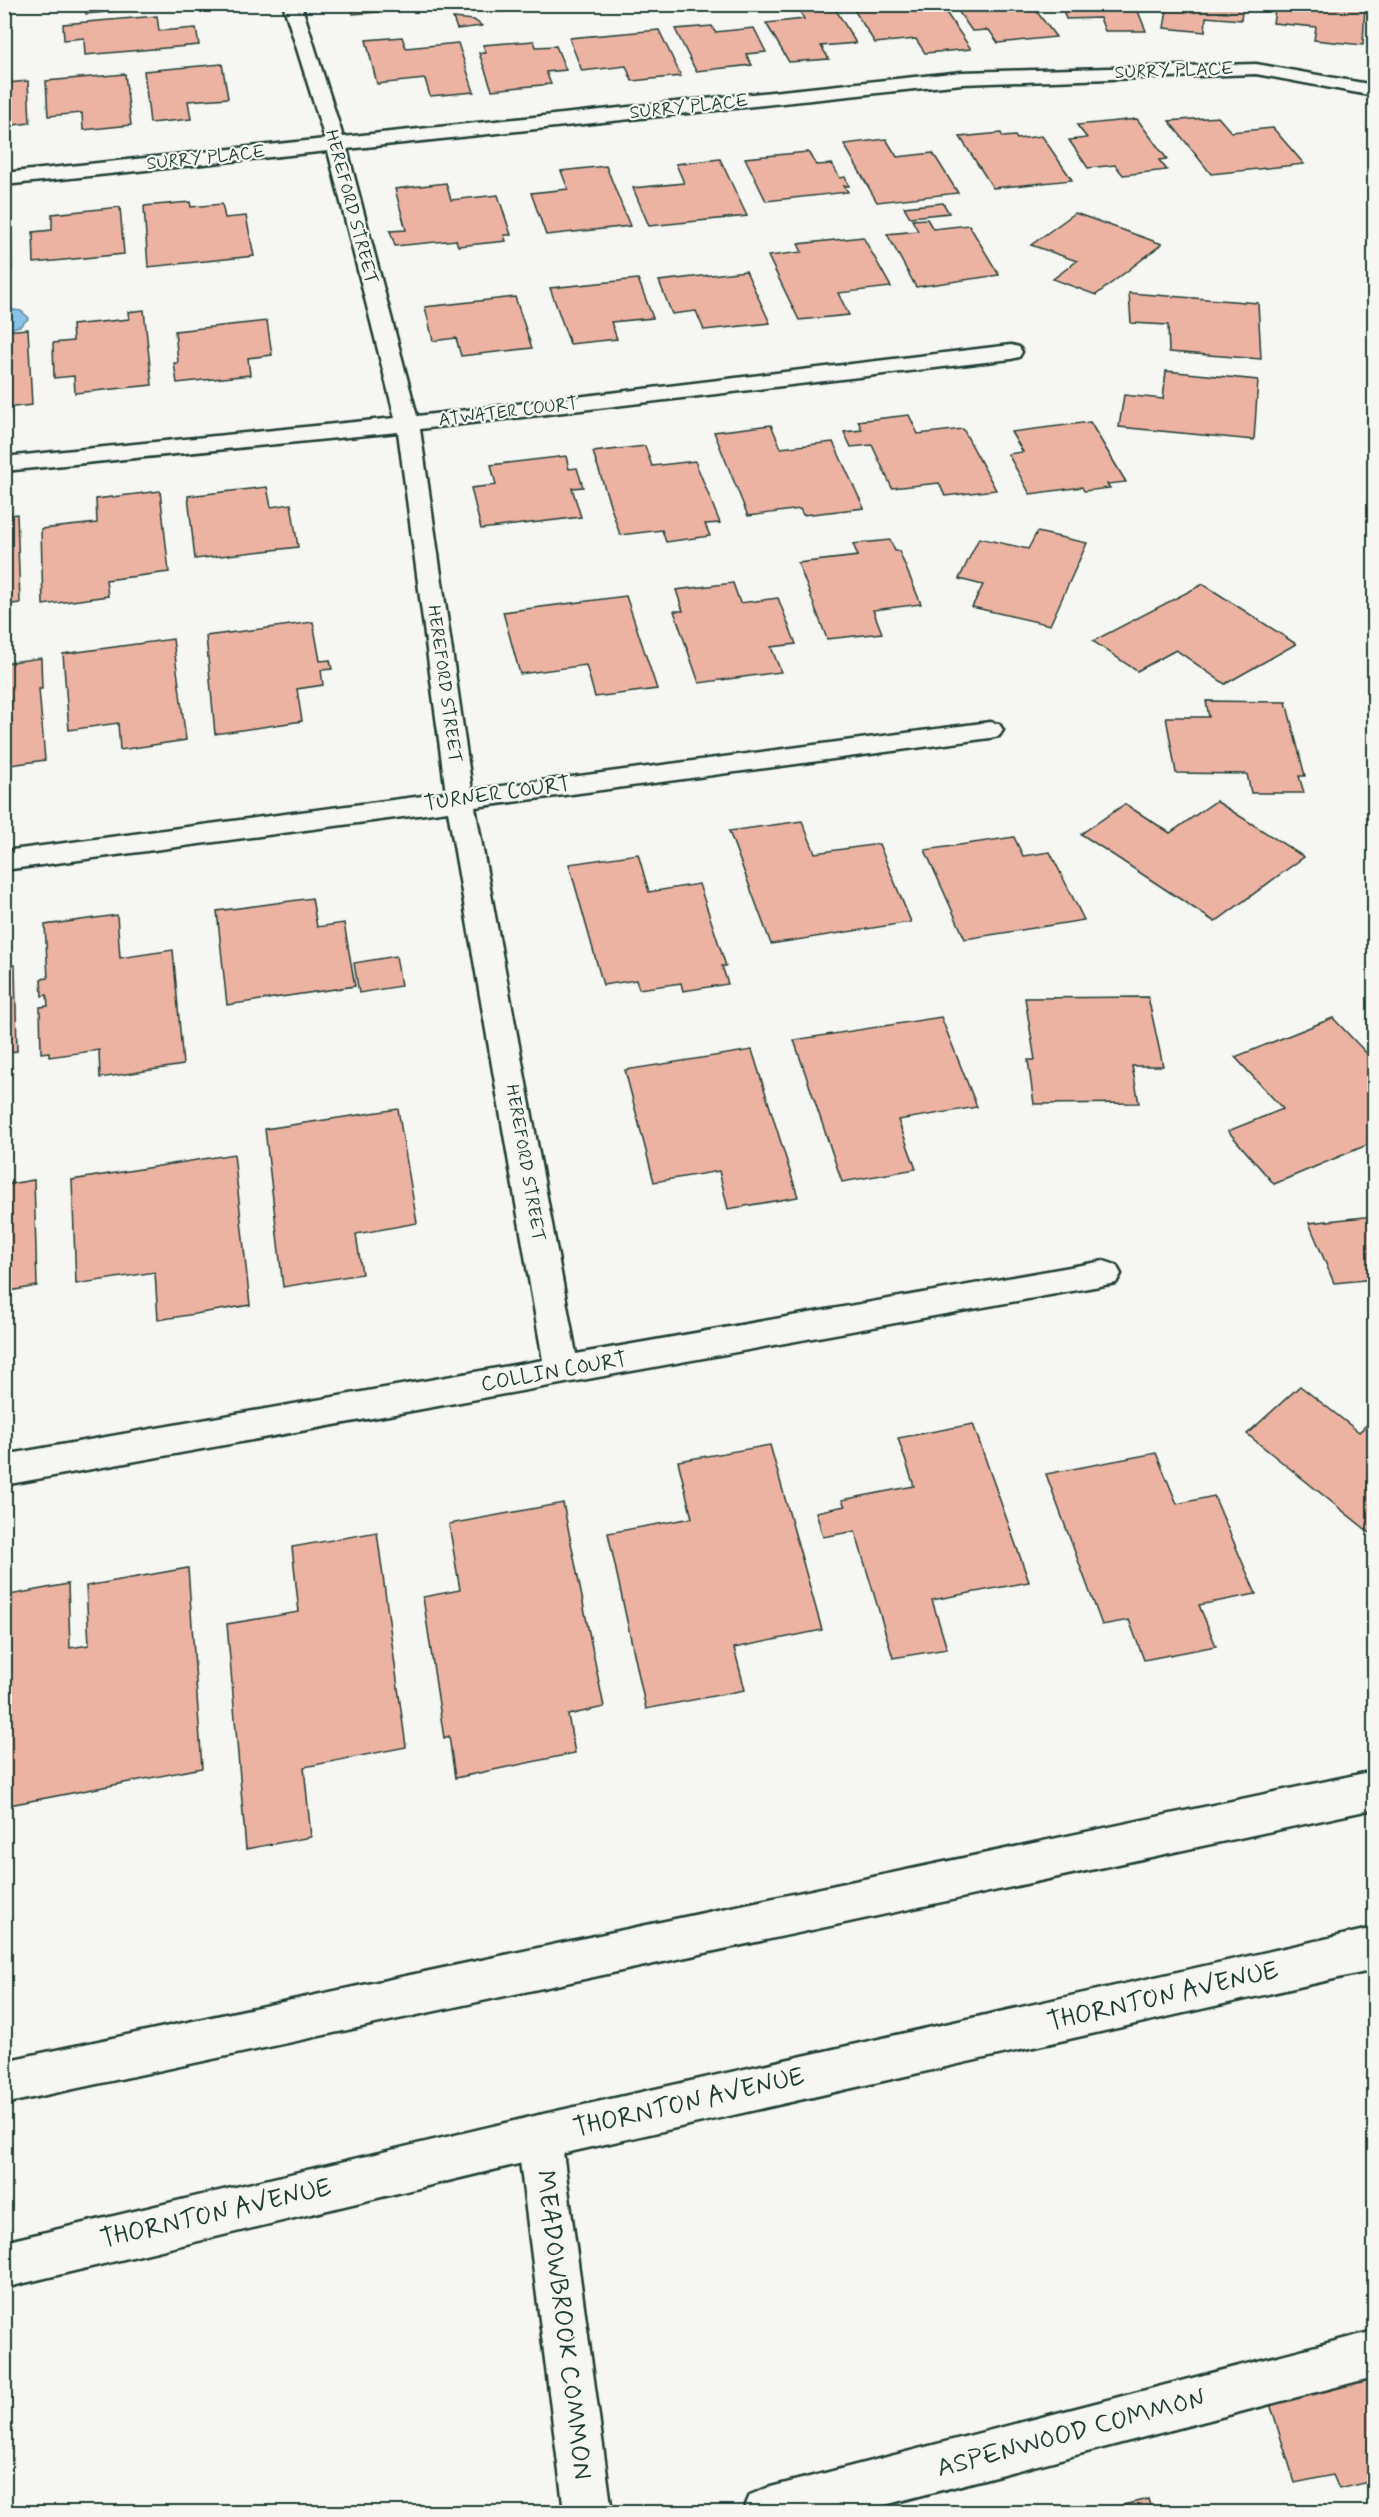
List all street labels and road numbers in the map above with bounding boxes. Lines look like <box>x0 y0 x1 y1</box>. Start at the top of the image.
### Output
street label: SURRY PLACE <box>1114 57 1234 85</box>
street label: SURRY PLACE <box>629 89 750 125</box>
street label: HEREFORD STREET <box>319 127 383 287</box>
street label: SURRY PLACE <box>146 140 267 176</box>
street label: ATWATER COURT <box>437 392 579 432</box>
street label: HEREFORD STREET <box>421 604 467 764</box>
street label: TURNER COURT <box>422 770 572 818</box>
street label: HEREFORD STREET <box>499 1083 551 1243</box>
street label: COLLIN COURT <box>479 1345 629 1399</box>
street label: THORNTON AVENUE <box>1044 1954 1282 2040</box>
street label: THORNTON AVENUE <box>570 2060 808 2146</box>
street label: MEADOWBROOK COMMON <box>527 2168 599 2482</box>
street label: THORNTON AVENUE <box>97 2171 335 2257</box>
street label: ASPENWOOD COMMON <box>933 2382 1209 2486</box>

